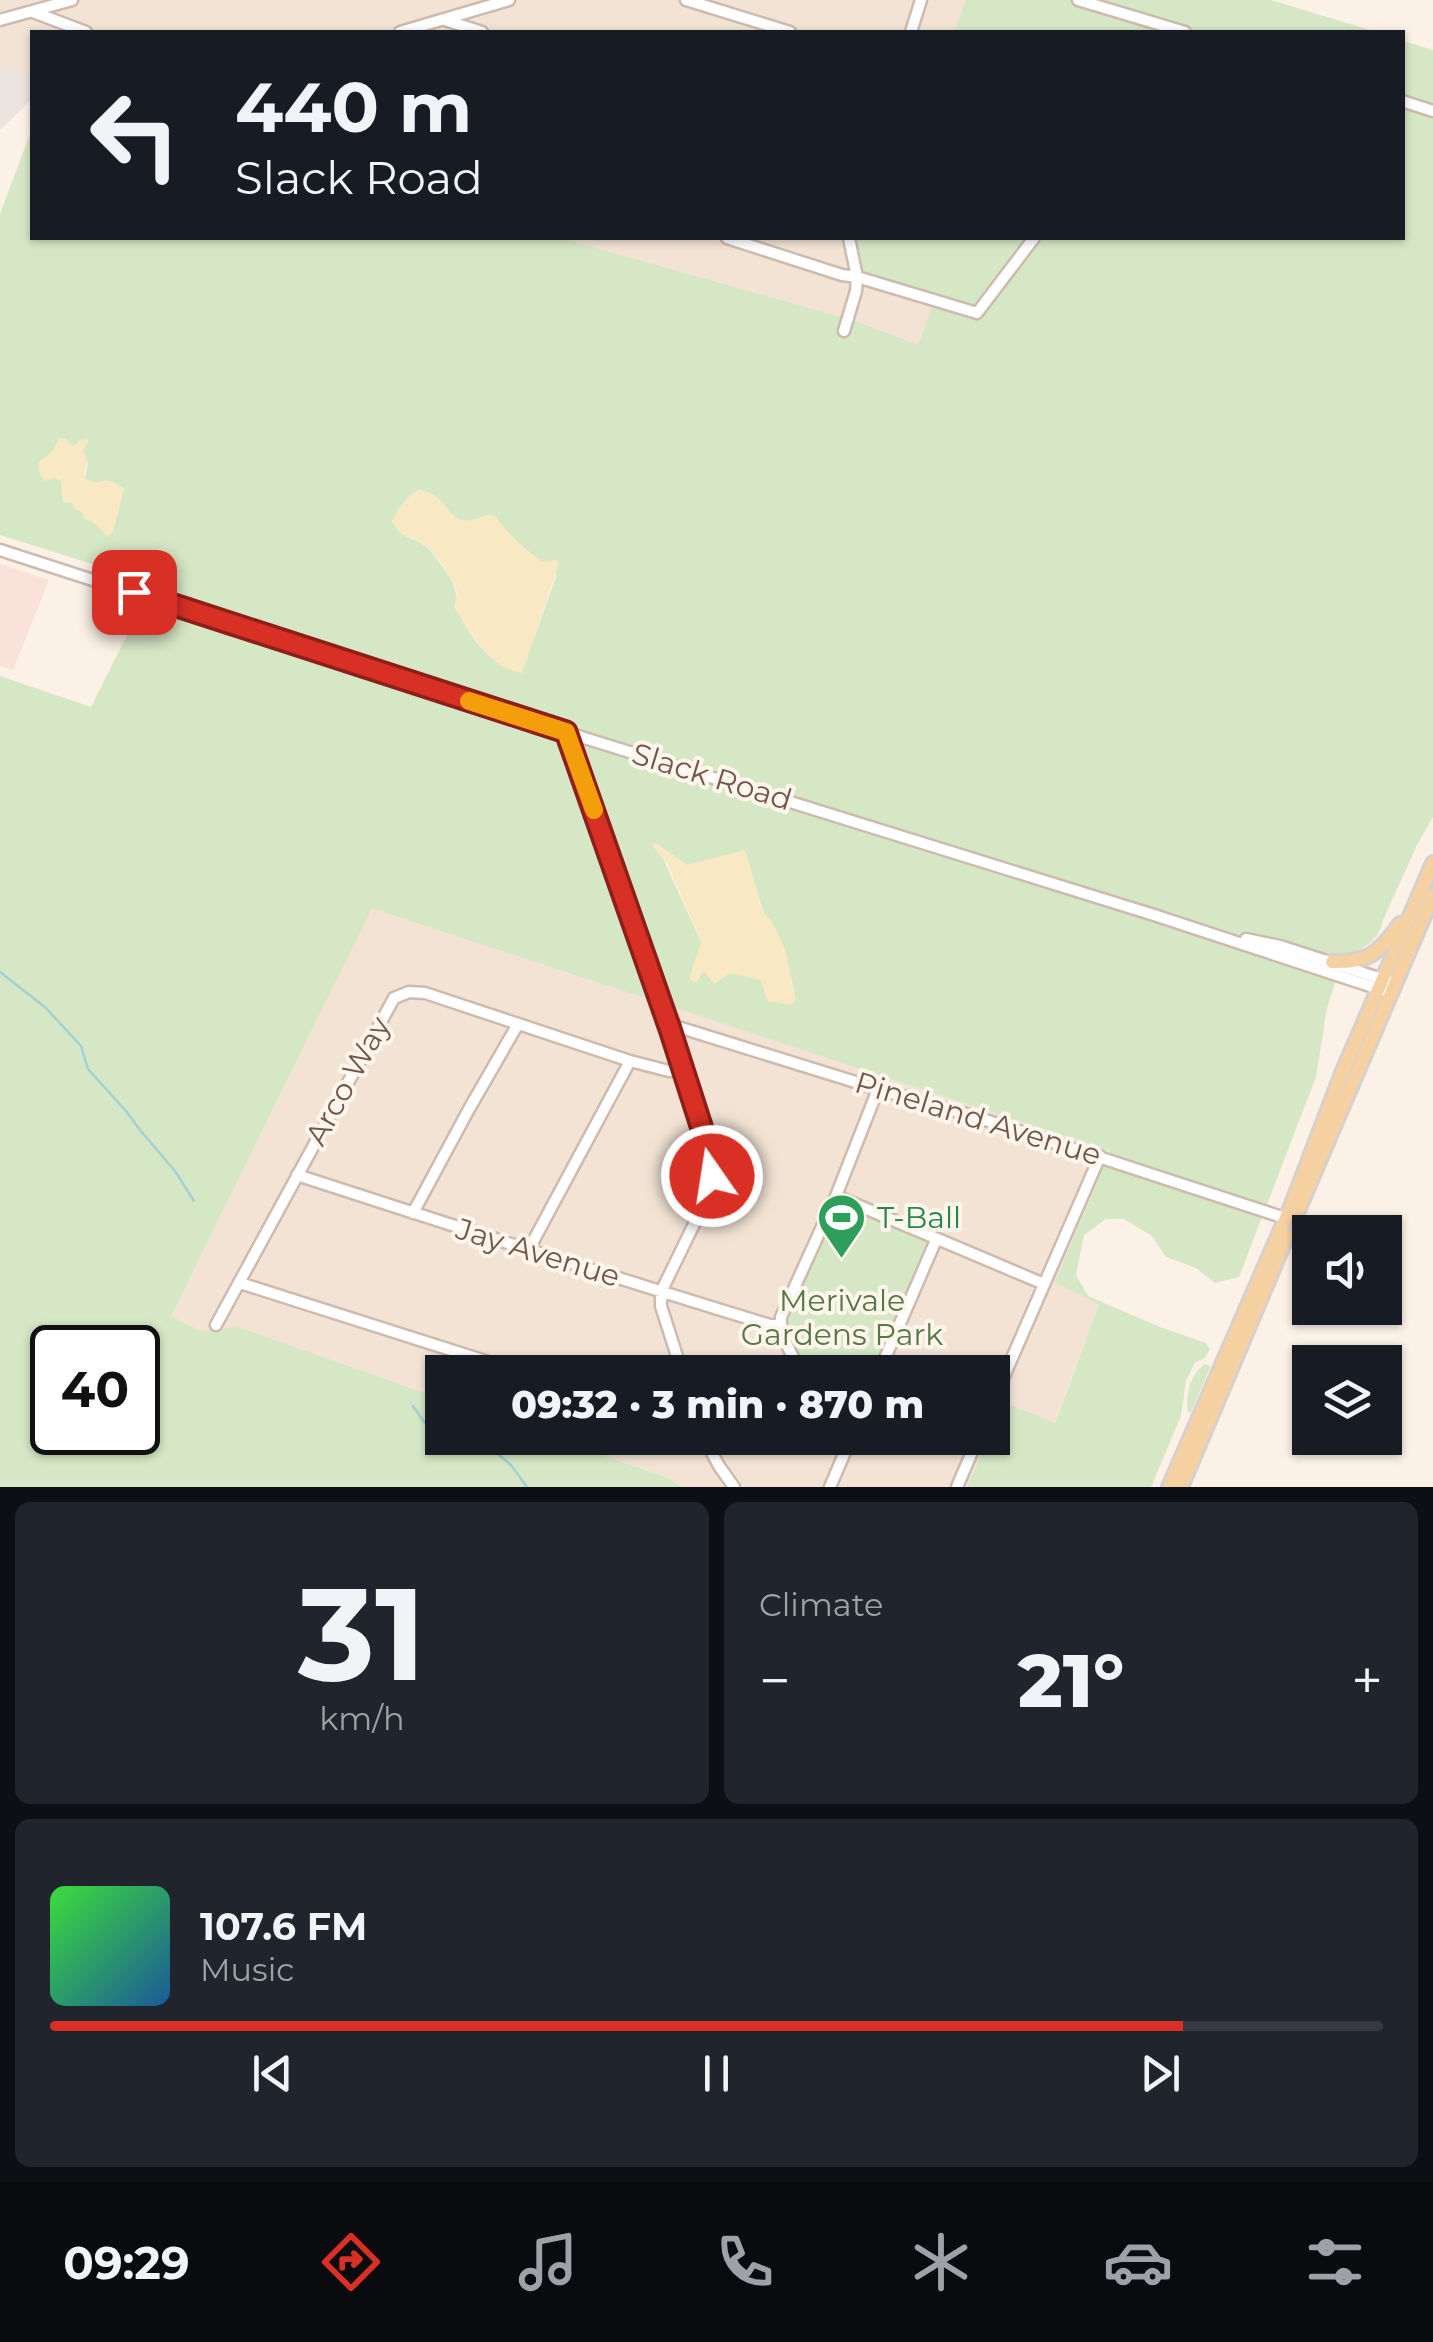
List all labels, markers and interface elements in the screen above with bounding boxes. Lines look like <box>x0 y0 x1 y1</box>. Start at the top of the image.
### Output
text: 440 m <box>235 64 472 150</box>
icon: left <box>70 70 200 200</box>
text: Slack Road <box>235 150 483 205</box>
pin <box>92 550 177 635</box>
icon: arrive <box>107 565 162 620</box>
street label: Slack Road <box>628 735 797 818</box>
street label: Arco Way <box>297 1009 398 1152</box>
street label: Pineland Avenue <box>851 1063 1106 1174</box>
position arrow <box>660 1124 764 1228</box>
sports icon: T-Ball <box>816 1192 868 1260</box>
place label: T-Ball <box>877 1199 961 1236</box>
street label: Jay Avenue <box>451 1210 625 1295</box>
map controls <box>1292 1215 1402 1455</box>
button: sound <box>1292 1215 1402 1325</box>
park label: Merivale Gardens Park <box>741 1282 943 1353</box>
speed limit sign: 40 <box>30 1325 160 1455</box>
button: layers <box>1292 1345 1402 1455</box>
text: 09:32 · 3 min · 870 m <box>511 1381 924 1428</box>
text: 31 <box>298 1554 426 1713</box>
text: Climate <box>759 1585 883 1624</box>
text: 21° <box>1018 1634 1124 1726</box>
text: − <box>759 1647 791 1714</box>
text: + <box>1351 1647 1383 1714</box>
text: km/h <box>319 1699 405 1738</box>
text: 107.6 FM <box>200 1903 367 1950</box>
text: Music <box>200 1950 294 1989</box>
icon: previous <box>245 2046 300 2101</box>
icon: pause <box>689 2046 744 2101</box>
icon: next <box>1133 2046 1188 2101</box>
icon: directions <box>316 2227 386 2297</box>
icon: music <box>513 2227 583 2297</box>
icon: phone <box>710 2227 780 2297</box>
icon: climate <box>906 2227 976 2297</box>
icon: car <box>1103 2227 1173 2297</box>
icon: filters <box>1300 2227 1370 2297</box>
text: 09:29 <box>63 2235 190 2290</box>

